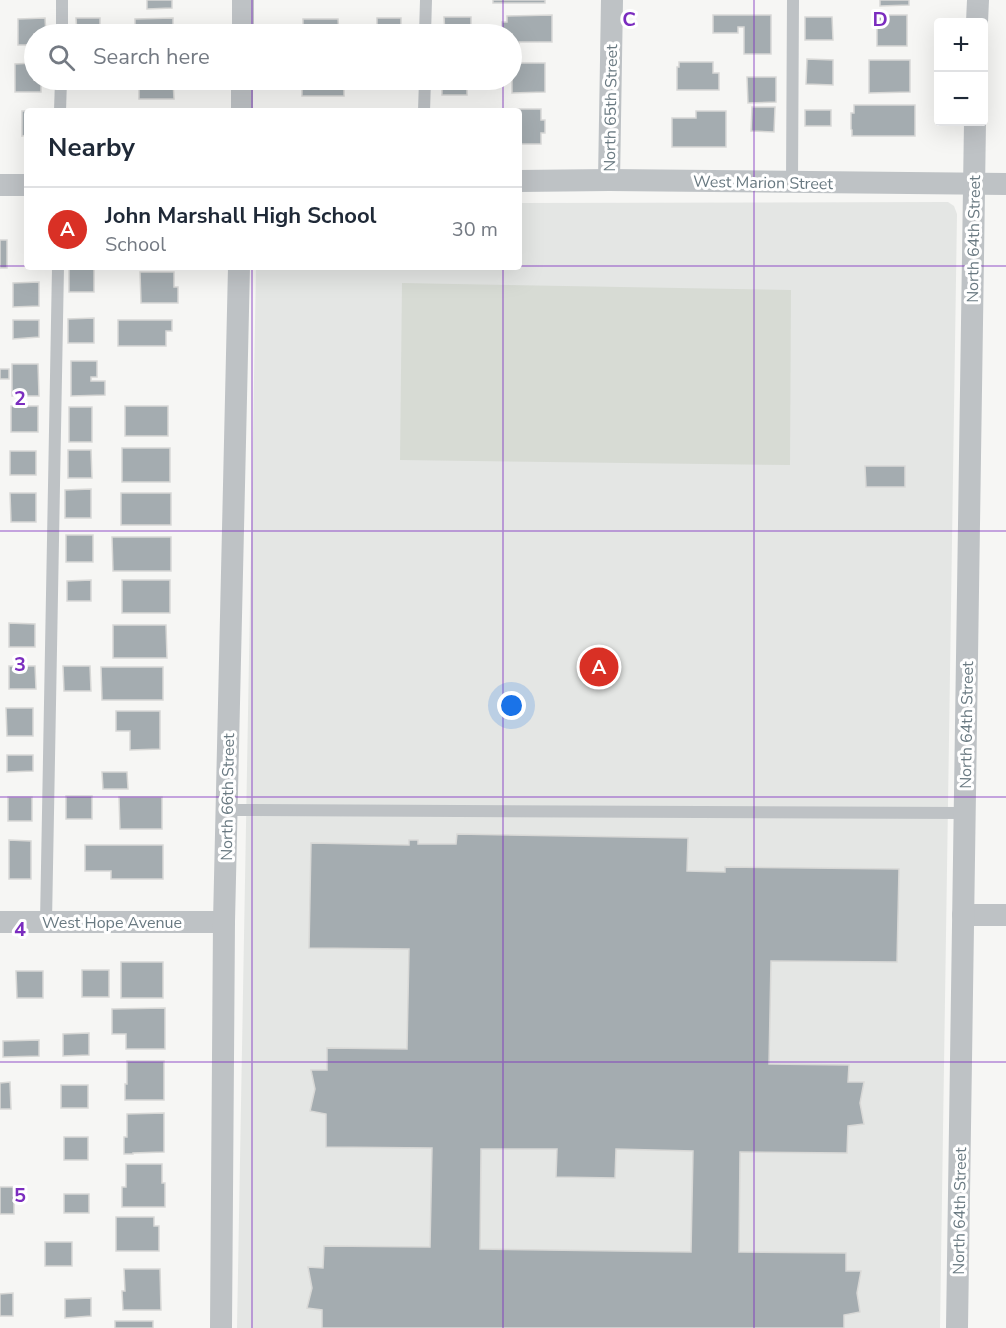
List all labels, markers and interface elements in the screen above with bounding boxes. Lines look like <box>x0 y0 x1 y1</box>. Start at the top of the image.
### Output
text: C <box>622 6 636 33</box>
text: D <box>872 6 888 33</box>
map controls <box>934 18 988 126</box>
button: + <box>934 18 988 72</box>
search box <box>24 24 522 90</box>
icon: search <box>45 41 78 74</box>
text: Search here <box>93 42 210 72</box>
street label: North 65th Street <box>599 44 623 172</box>
button: − <box>934 72 988 126</box>
text: Nearby <box>48 130 135 165</box>
street label: West Marion Street <box>693 171 833 195</box>
street label: North 64th Street <box>962 175 986 303</box>
text: John Marshall High School <box>105 201 377 231</box>
text: A <box>60 216 75 243</box>
text: 30 m <box>452 216 498 243</box>
text: School <box>105 231 166 258</box>
text: 2 <box>14 385 26 412</box>
pin: A <box>580 644 618 690</box>
text: 3 <box>14 651 26 678</box>
street label: North 64th Street <box>955 661 979 789</box>
your location <box>497 691 526 720</box>
street label: North 66th Street <box>216 733 240 861</box>
street label: West Hope Avenue <box>42 912 182 934</box>
text: 4 <box>14 916 26 943</box>
street label: North 64th Street <box>948 1147 972 1275</box>
text: 5 <box>14 1182 26 1209</box>

